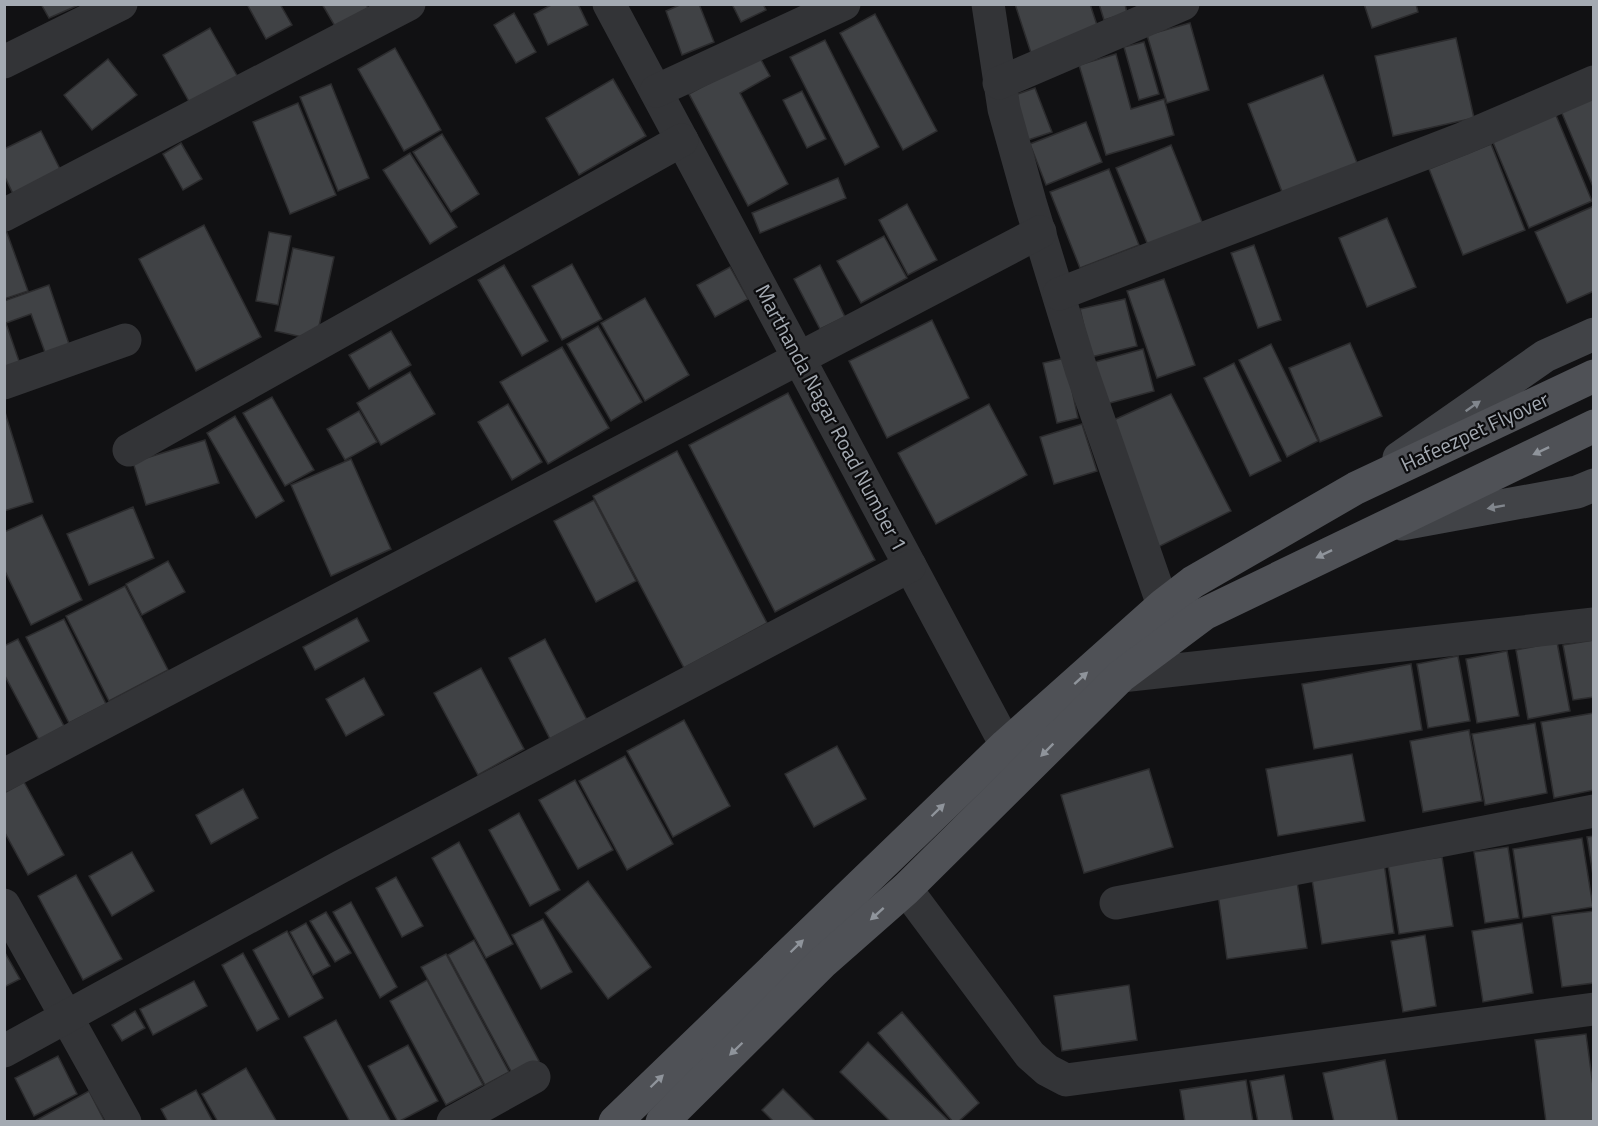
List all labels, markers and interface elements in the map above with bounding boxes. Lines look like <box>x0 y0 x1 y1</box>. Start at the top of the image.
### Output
street label: Marthanda Nagar Road Number 1 <box>748 278 916 557</box>
street label: Hafeezpet Flyover <box>1395 383 1554 479</box>
one-way arrow <box>1465 401 1481 412</box>
one-way arrow <box>1532 446 1549 455</box>
one-way arrow <box>1486 502 1505 511</box>
one-way arrow <box>1316 550 1333 559</box>
one-way arrow <box>1073 671 1088 685</box>
one-way arrow <box>1040 742 1054 756</box>
one-way arrow <box>930 804 944 818</box>
one-way arrow <box>870 907 885 920</box>
one-way arrow <box>790 939 804 953</box>
one-way arrow <box>730 1042 744 1056</box>
one-way arrow <box>649 1074 664 1088</box>

